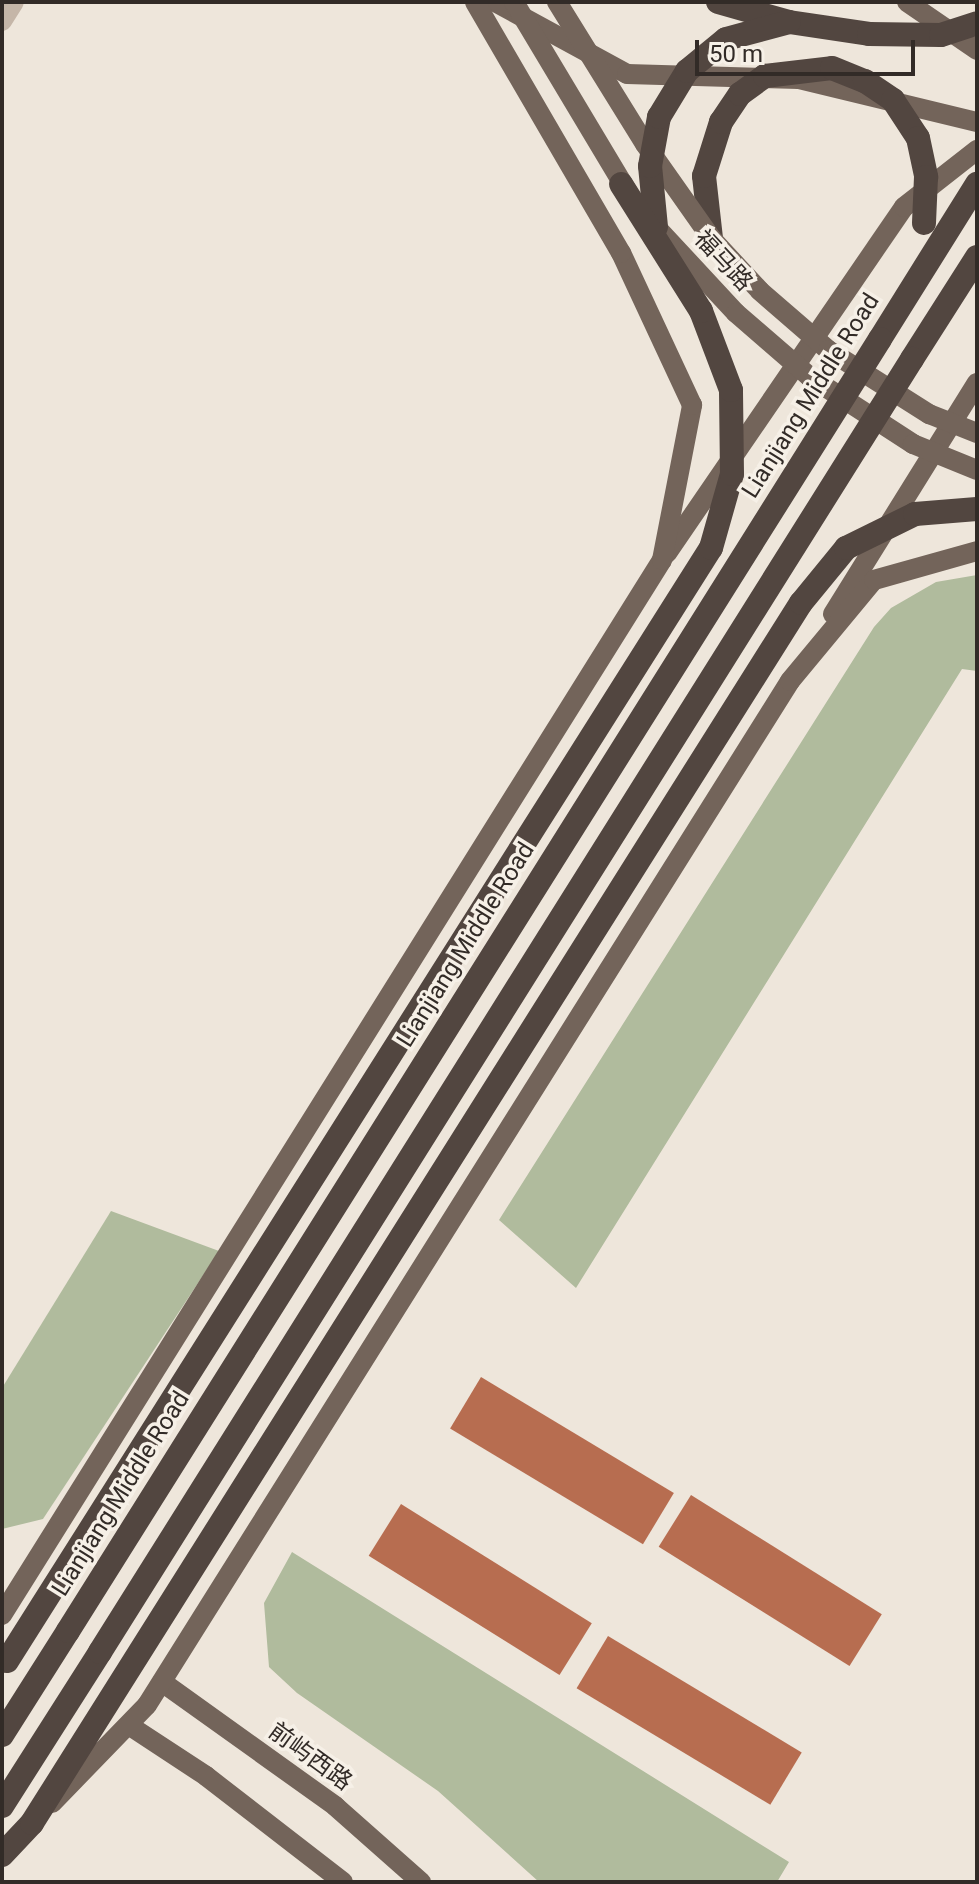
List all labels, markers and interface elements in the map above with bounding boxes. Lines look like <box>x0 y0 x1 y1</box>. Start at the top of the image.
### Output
scale bar <box>699 24 919 74</box>
text: 50 m <box>709 40 763 68</box>
street label: 福马路 <box>688 225 758 297</box>
street label: Lianjiang Middle Road <box>736 288 886 504</box>
street label: Lianjiang Middle Road <box>391 837 541 1053</box>
street label: Lianjiang Middle Road <box>46 1386 196 1602</box>
street label: 前屿西路 <box>263 1717 357 1797</box>

